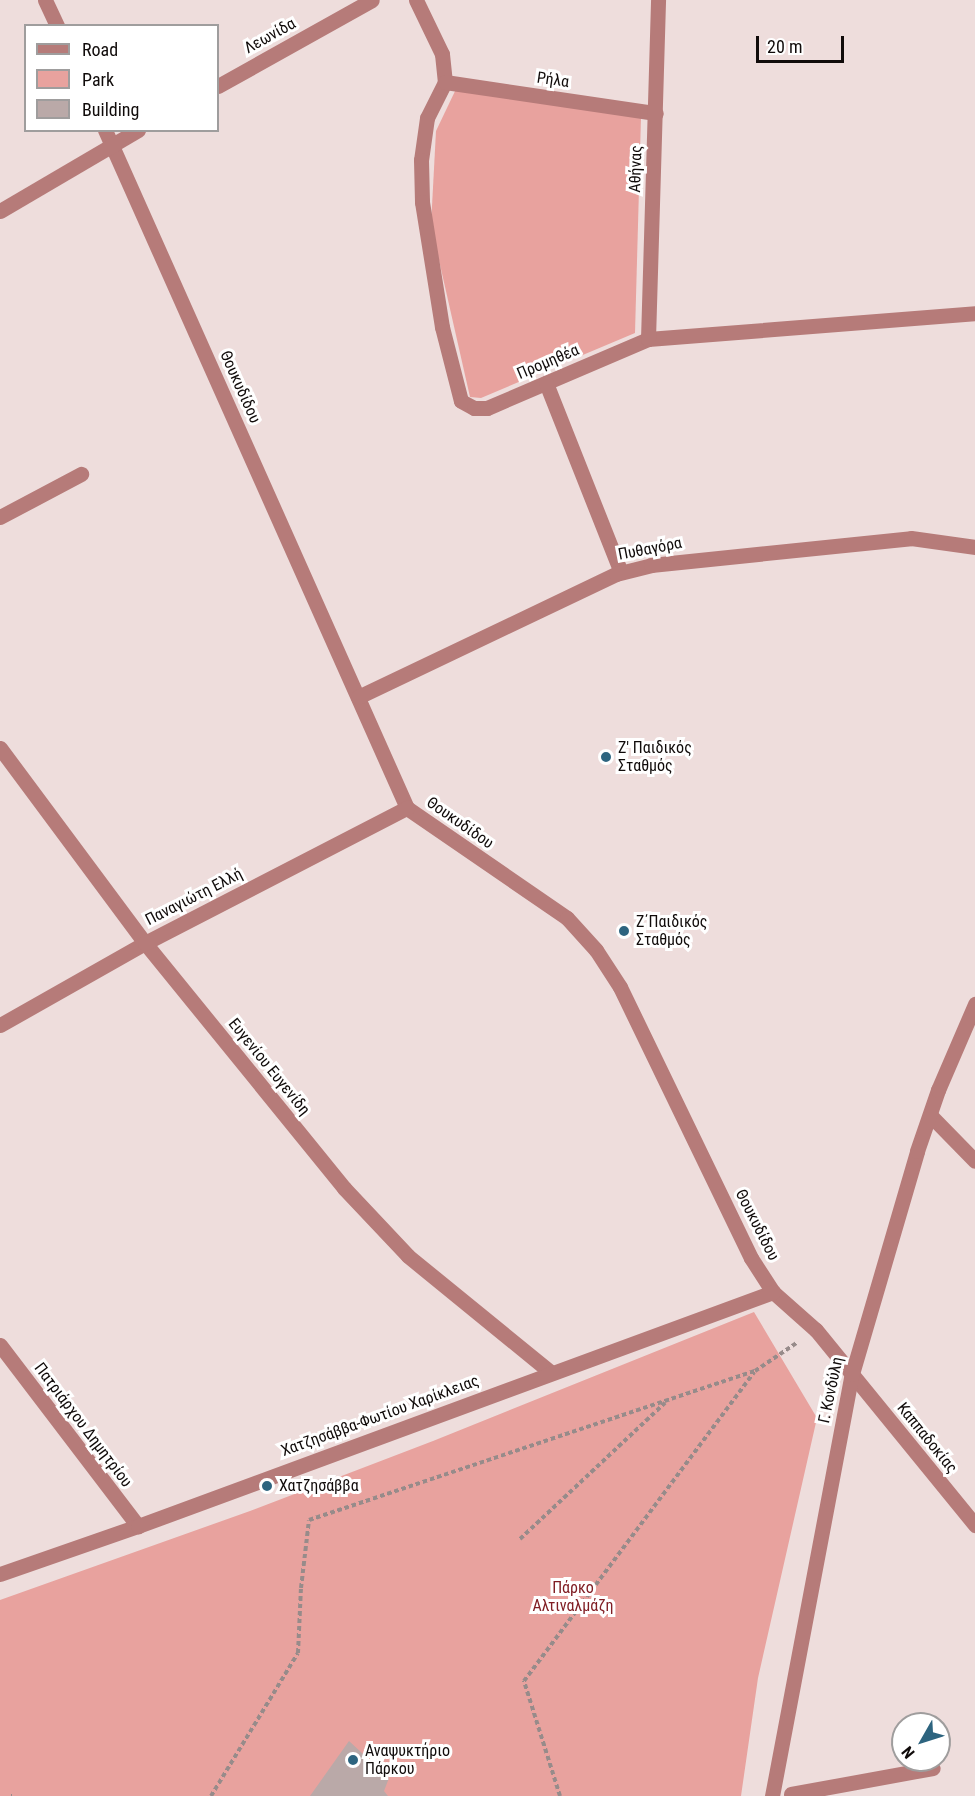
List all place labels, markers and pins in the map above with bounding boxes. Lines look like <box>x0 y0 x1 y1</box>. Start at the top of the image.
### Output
place label: Ζ' Παιδικός Σταθμός <box>618 738 692 776</box>
marker: Ζ' Παιδικός Σταθμός <box>599 750 613 764</box>
place label: Ζ΄Παιδικός Σταθμός <box>636 912 707 950</box>
marker: Ζ΄Παιδικός Σταθμός <box>617 924 631 938</box>
place label: Χατζησάββα <box>279 1476 359 1496</box>
marker: Χατζησάββα <box>260 1479 274 1493</box>
place label: Αναψυκτήριο Πάρκου <box>365 1741 450 1779</box>
marker: Αναψυκτήριο Πάρκου <box>346 1753 360 1767</box>

